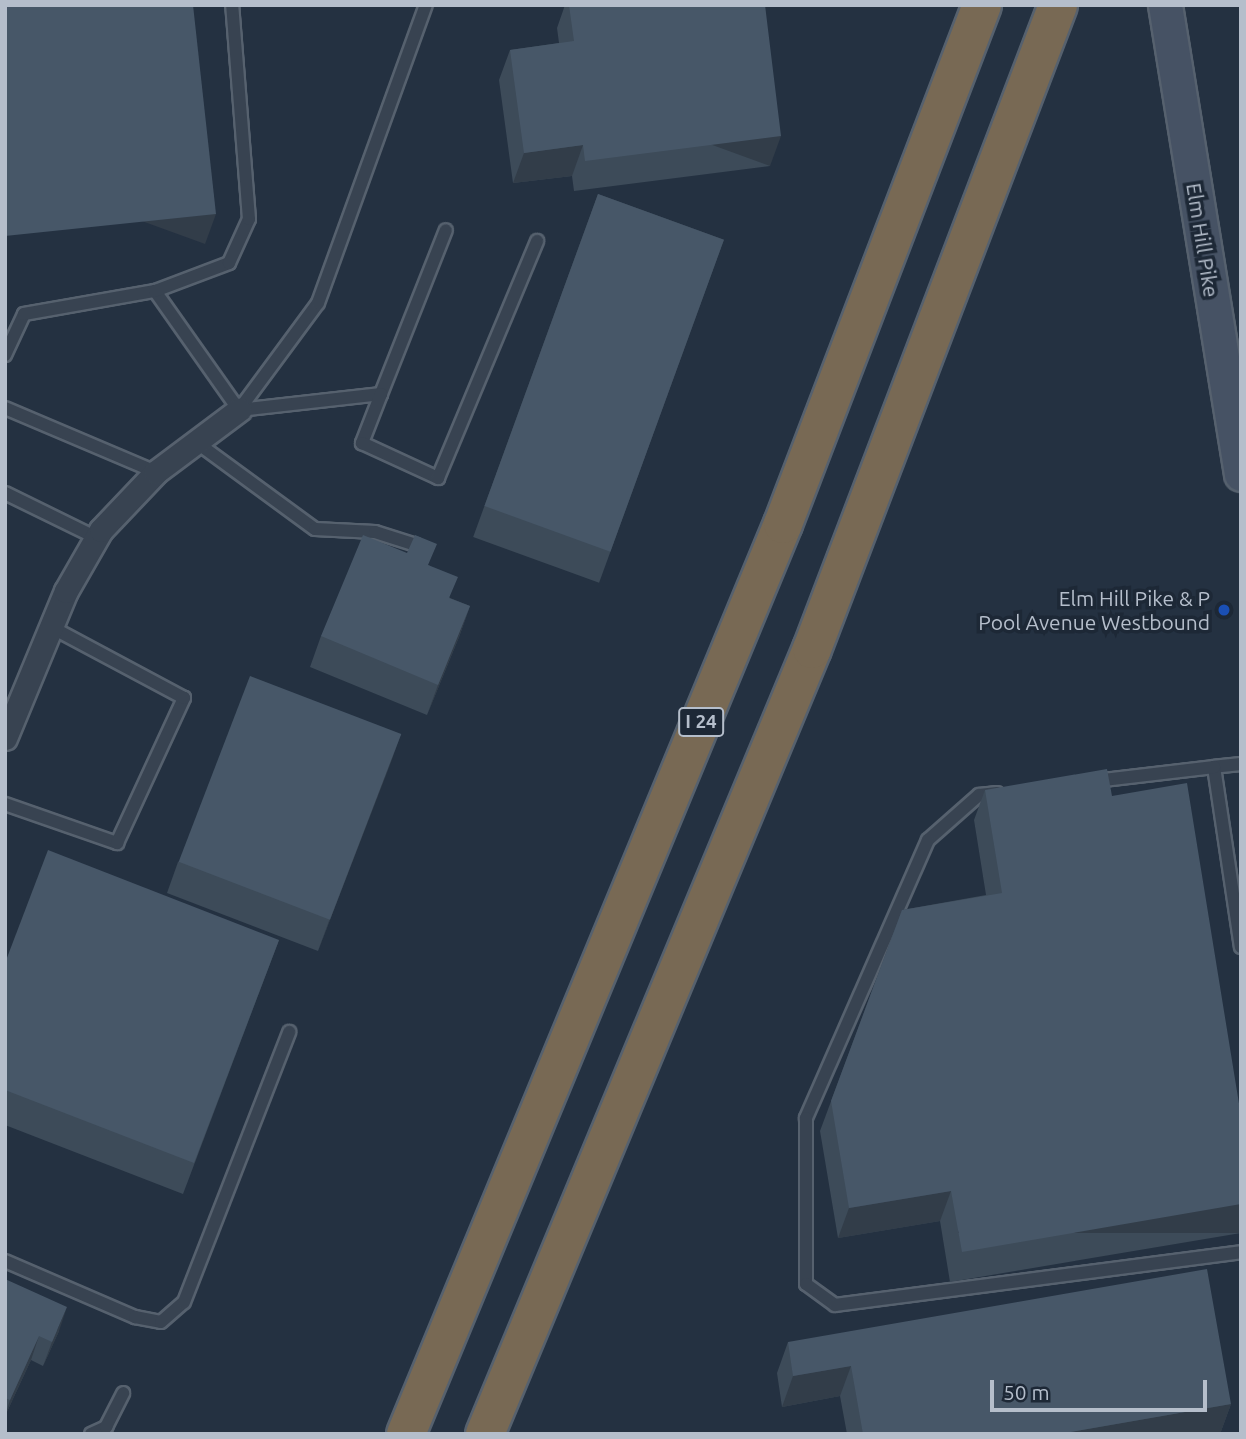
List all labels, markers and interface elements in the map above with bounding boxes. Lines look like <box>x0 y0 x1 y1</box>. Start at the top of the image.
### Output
street label: Elm Hill Pike <box>1182 181 1224 299</box>
place label: Elm Hill Pike & P Pool Avenue Westbound <box>978 585 1210 635</box>
marker: Elm Hill Pike & P Pool Avenue Westbound <box>1216 602 1232 618</box>
road number: I 24 <box>676 706 726 737</box>
scale bar <box>994 1366 1211 1410</box>
text: 50 m <box>1003 1380 1050 1404</box>

